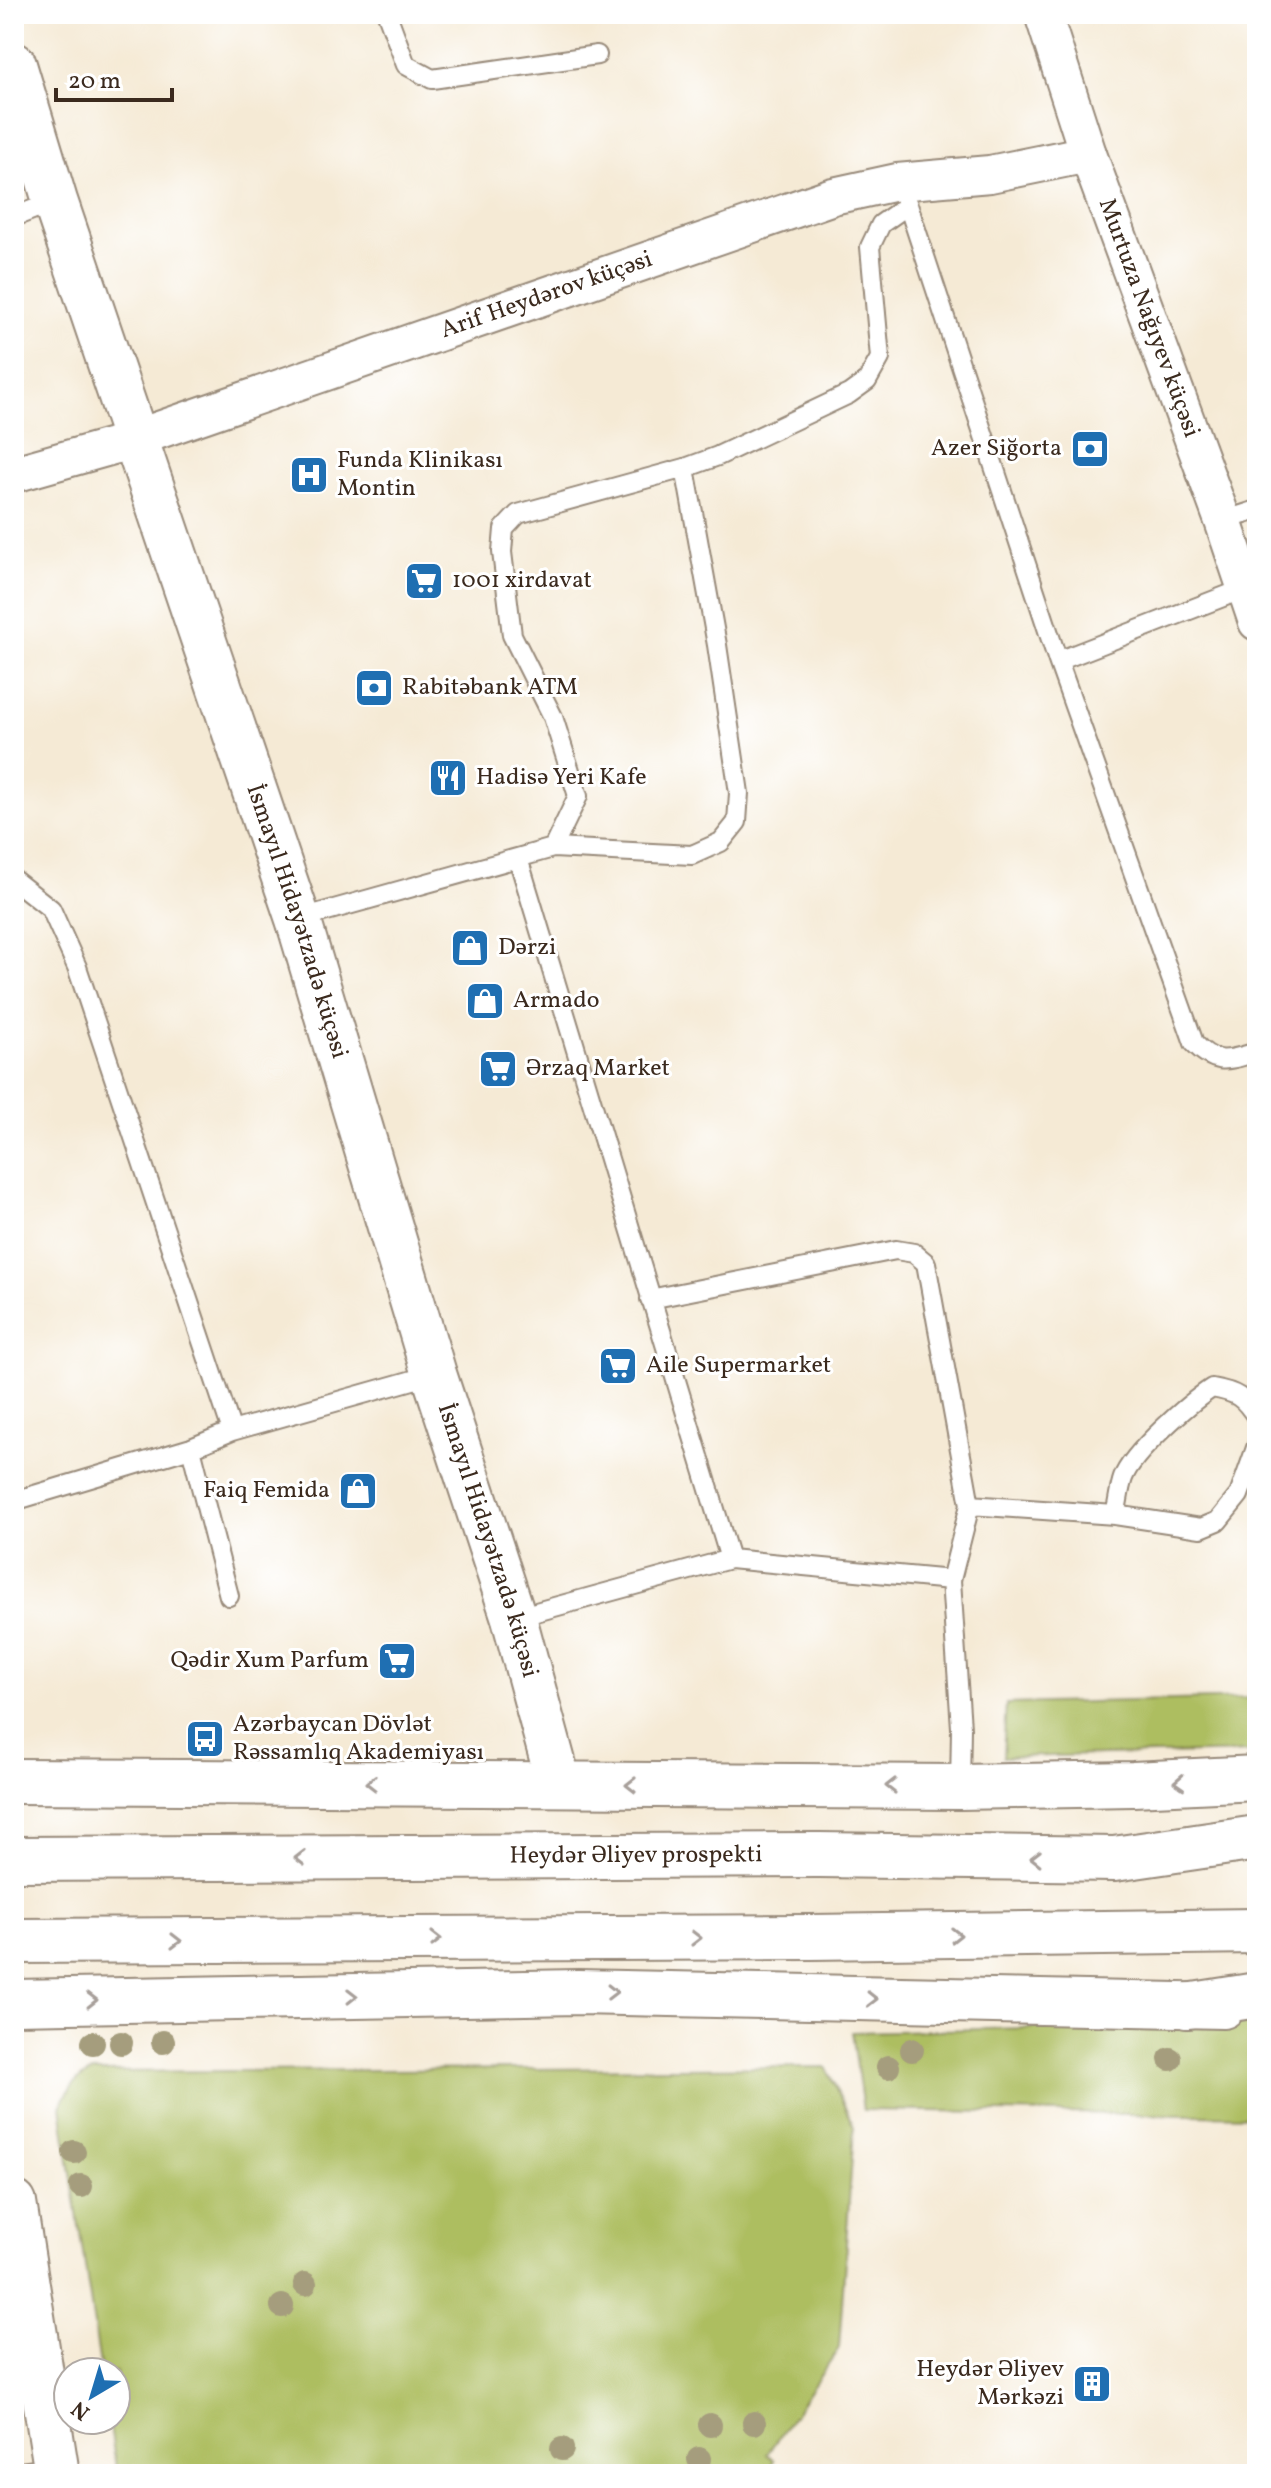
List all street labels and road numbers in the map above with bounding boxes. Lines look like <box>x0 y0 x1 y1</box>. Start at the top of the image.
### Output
street label: Murtuza Nağıyev küçəsi <box>1089 194 1208 443</box>
street label: Arif Heydərov küçəsi <box>436 243 657 348</box>
street label: İsmayıl Hidayətzadə küçəsi <box>237 780 356 1063</box>
street label: İsmayıl Hidayətzadə küçəsi <box>428 1399 546 1682</box>
street label: Heydər Əliyev prospekti <box>509 1838 762 1874</box>

